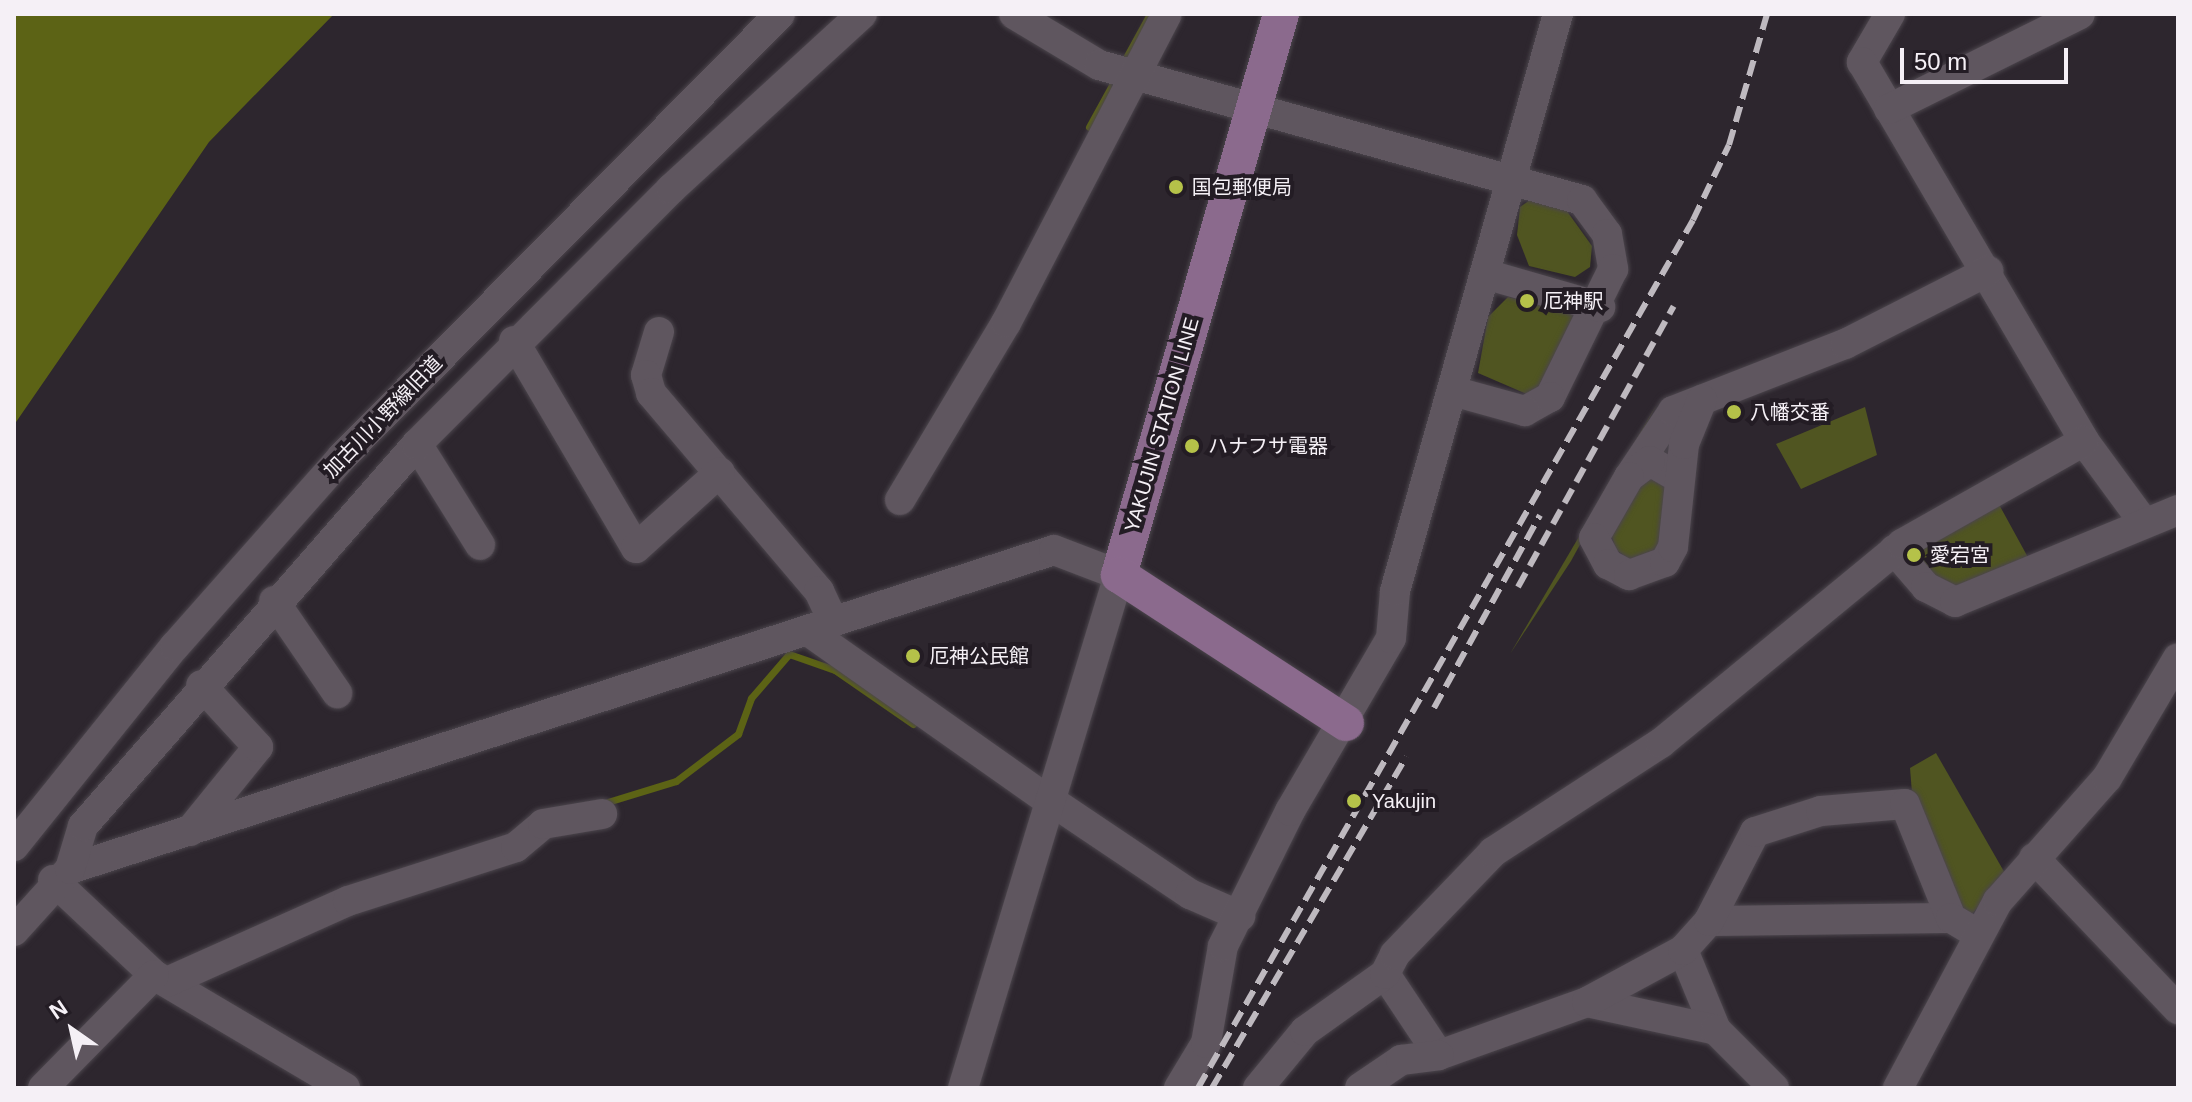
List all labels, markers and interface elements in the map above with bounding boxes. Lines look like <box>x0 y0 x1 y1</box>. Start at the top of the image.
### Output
scale bar <box>1904 32 2072 82</box>
text: 50 m <box>1914 48 1967 75</box>
place label: 国包郵便局 <box>1192 175 1292 199</box>
marker: 国包郵便局 <box>1167 178 1185 196</box>
place label: 厄神駅 <box>1543 289 1603 313</box>
marker: 厄神駅 <box>1518 292 1536 310</box>
street label: YAKUJIN STATION LINE <box>1120 315 1204 535</box>
street label: 加古川小野線旧道 <box>319 351 447 483</box>
place label: 八幡交番 <box>1750 400 1830 424</box>
marker: 八幡交番 <box>1725 403 1743 421</box>
place label: ハナフサ電器 <box>1208 434 1328 458</box>
marker: ハナフサ電器 <box>1183 437 1201 455</box>
place label: 愛宕宮 <box>1930 543 1990 567</box>
marker: 愛宕宮 <box>1905 546 1923 564</box>
place label: 厄神公民館 <box>929 644 1029 668</box>
marker: 厄神公民館 <box>904 647 922 665</box>
place label: Yakujin <box>1372 789 1436 813</box>
marker: Yakujin <box>1343 790 1365 812</box>
north arrow <box>32 990 112 1070</box>
text: N <box>45 995 72 1024</box>

